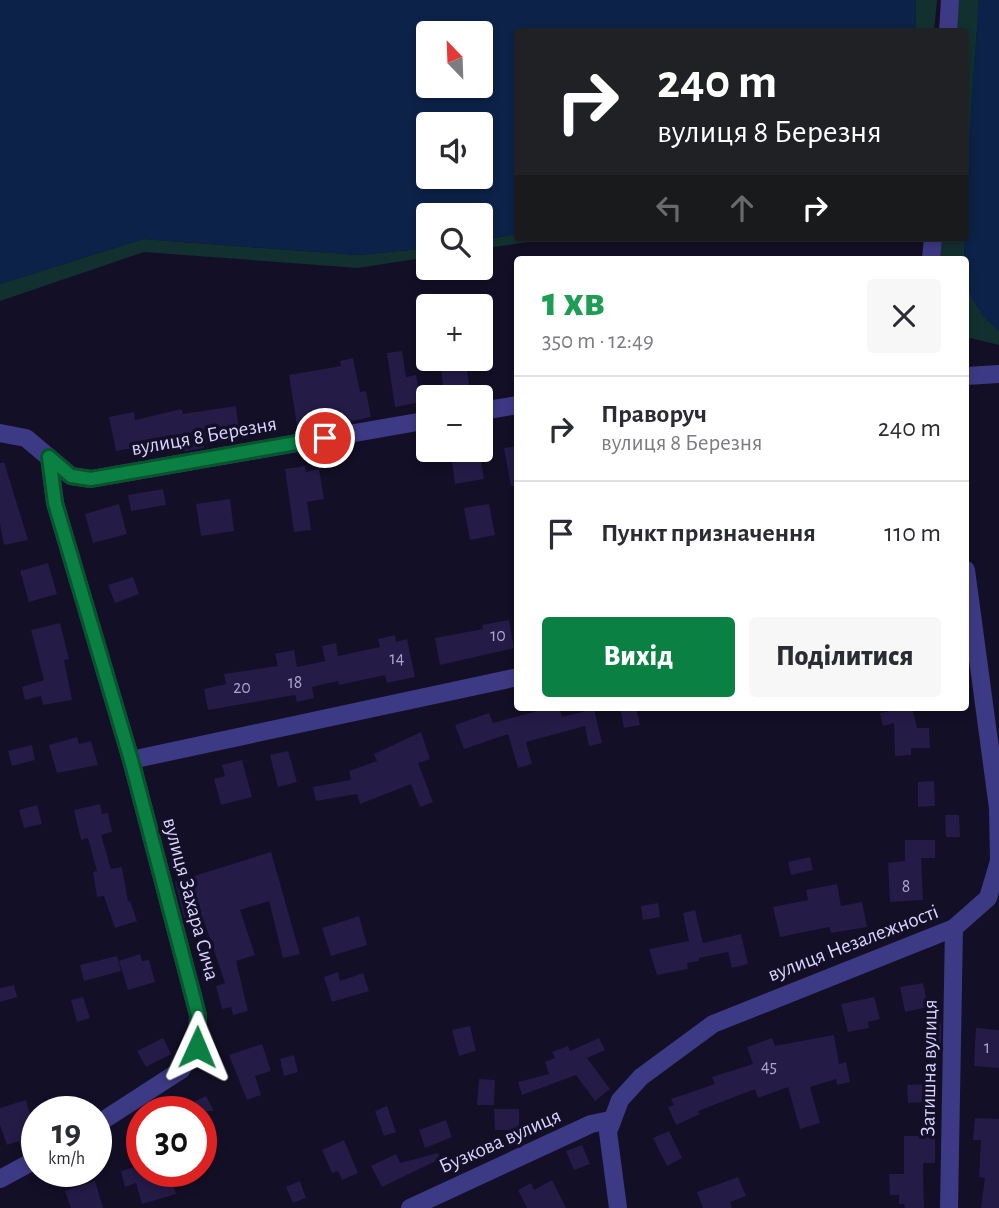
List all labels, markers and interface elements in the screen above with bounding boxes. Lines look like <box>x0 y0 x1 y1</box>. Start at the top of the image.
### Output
north arrow <box>416 21 494 98</box>
map controls <box>416 21 493 462</box>
icon: right <box>542 56 633 147</box>
text: 240 m <box>657 58 777 107</box>
button: sound <box>416 112 493 189</box>
text: вулиця 8 Березня <box>657 116 882 148</box>
icon: left <box>650 189 688 227</box>
icon: ahead <box>723 189 761 227</box>
icon: right <box>796 189 834 227</box>
button: search <box>416 203 493 280</box>
button: close <box>867 279 941 353</box>
text: 1 хв <box>542 281 605 323</box>
button: + <box>416 294 493 371</box>
text: 350 m · 12:49 <box>542 330 654 353</box>
button: − <box>416 385 493 462</box>
text: Праворуч <box>601 401 707 427</box>
pin <box>295 408 355 468</box>
icon: right <box>542 410 580 448</box>
street label: вулиця 8 Березня <box>130 413 278 459</box>
text: 240 m <box>878 415 941 441</box>
icon: arrive <box>306 419 344 457</box>
text: вулиця 8 Березня <box>601 432 763 455</box>
icon: arrive <box>542 515 580 553</box>
text: Пункт призначення <box>601 520 816 546</box>
text: 110 m <box>884 520 941 546</box>
button: Вихід <box>542 617 735 697</box>
button: Поділитися <box>749 617 941 697</box>
house number: 10 <box>490 627 506 645</box>
house number: 14 <box>390 650 405 668</box>
house number: 18 <box>288 674 302 692</box>
house number: 20 <box>233 679 251 697</box>
street label: вулиця Захара Сича <box>159 815 223 983</box>
house number: 8 <box>902 878 910 896</box>
street label: вулиця Незалежності <box>765 901 941 985</box>
street label: Затишна вулиця <box>917 999 941 1137</box>
position arrow <box>160 1010 234 1084</box>
house number: 1 <box>984 1039 990 1057</box>
house number: 45 <box>761 1058 777 1076</box>
speed limit sign: 30 <box>126 1096 217 1187</box>
street label: Бузкова вулиця <box>436 1105 564 1177</box>
text: 19 <box>52 1115 81 1150</box>
text: km/h <box>48 1150 85 1168</box>

